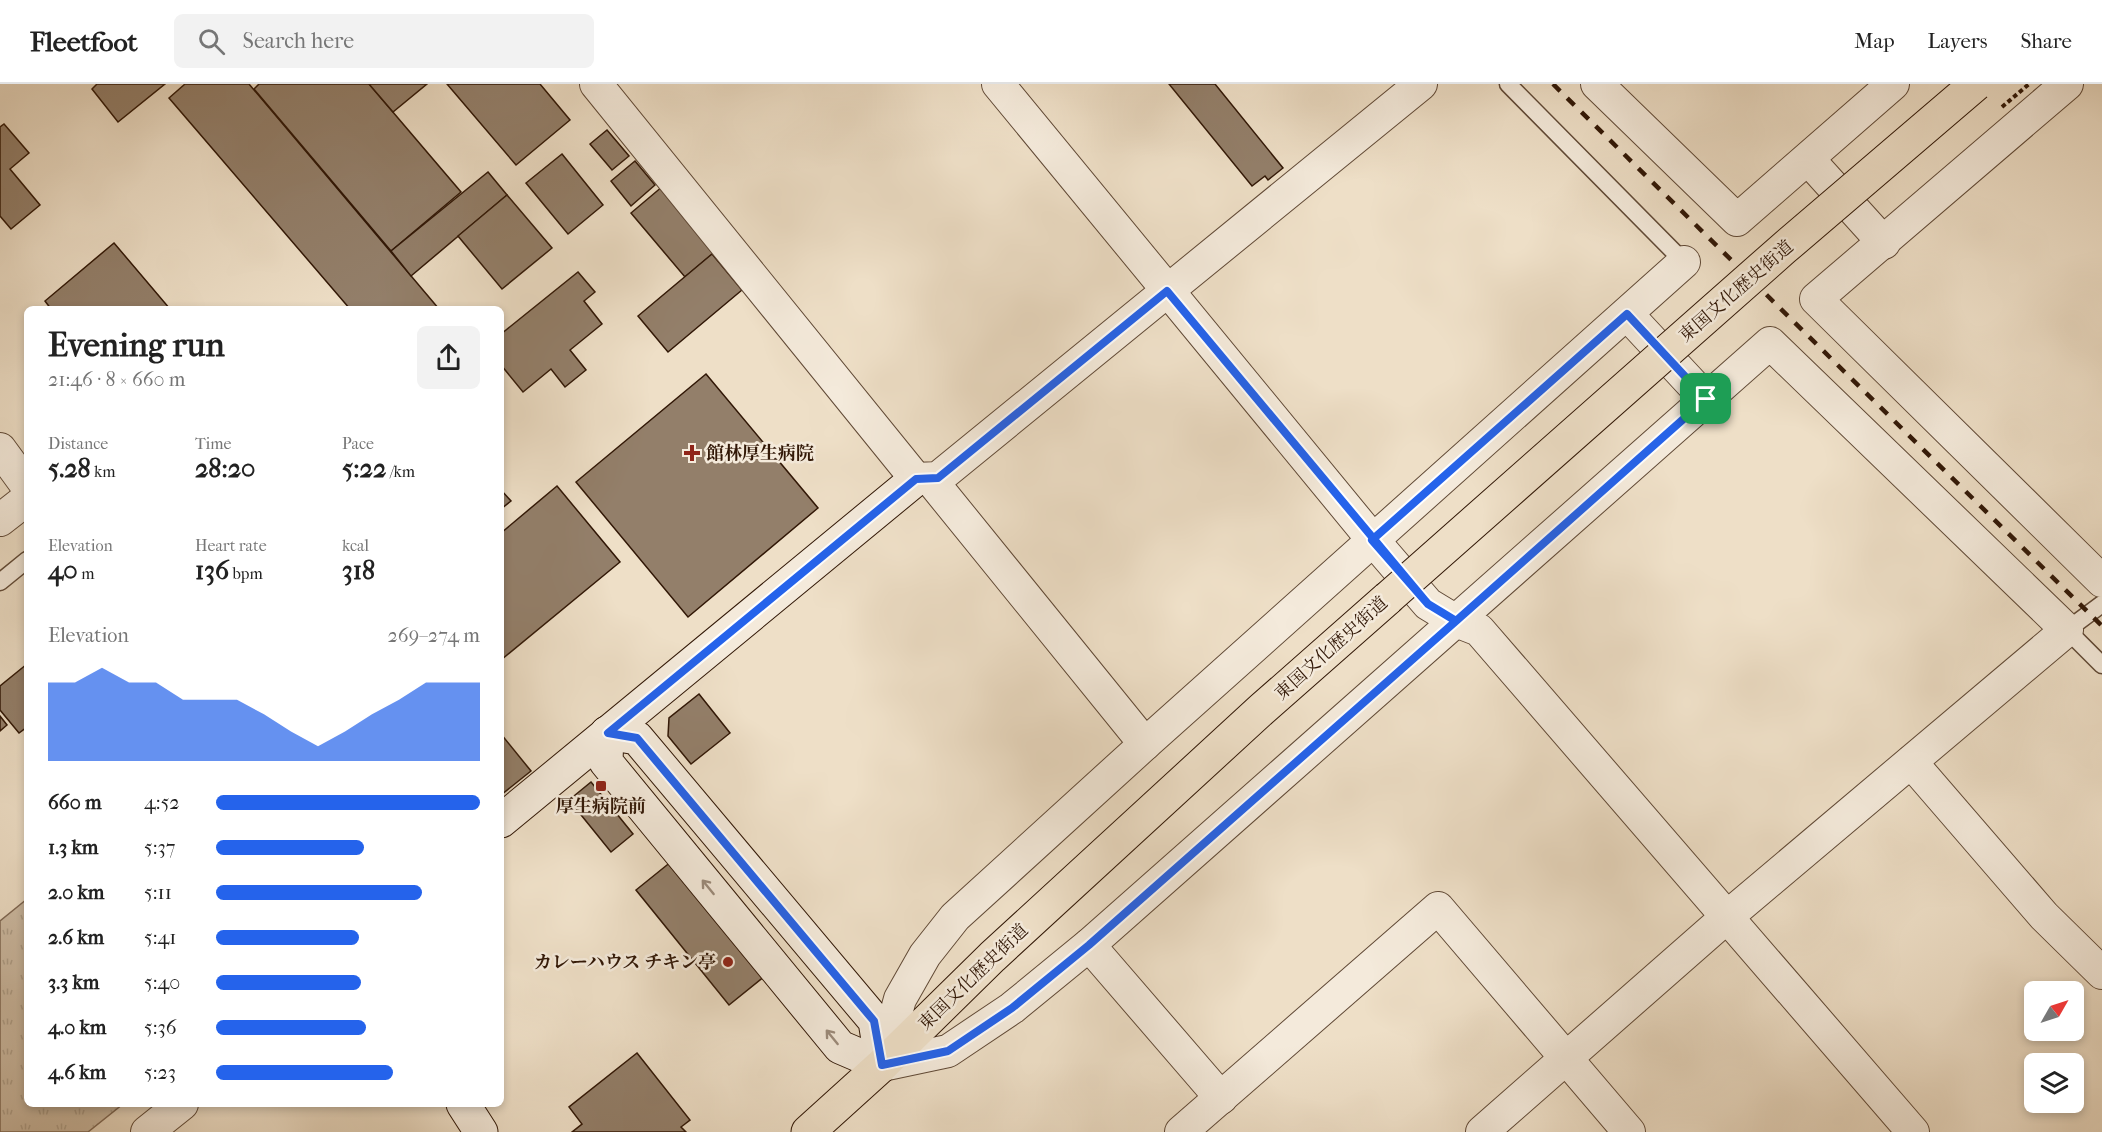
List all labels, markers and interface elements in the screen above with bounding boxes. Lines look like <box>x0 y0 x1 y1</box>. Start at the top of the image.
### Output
search box <box>174 14 594 68</box>
text: Fleetfoot <box>30 25 138 58</box>
icon: search <box>195 25 228 58</box>
text: Search here <box>243 28 354 54</box>
text: Map <box>1854 29 1895 53</box>
text: Layers <box>1928 29 1987 53</box>
text: Share <box>2020 29 2072 53</box>
street label: 東国文化歴史街道 <box>1675 236 1798 347</box>
text: Evening run <box>48 326 225 365</box>
button: share <box>417 326 480 389</box>
text: 21:46 · 8 × 660 m <box>48 368 186 391</box>
pin <box>1680 373 1731 424</box>
icon: arrive <box>1689 382 1722 415</box>
text: Distance <box>48 434 108 453</box>
text: Time <box>195 434 231 453</box>
text: Pace <box>342 434 374 453</box>
place label: 館林厚生病院 <box>706 443 814 464</box>
marker: 館林厚生病院 <box>683 444 701 462</box>
text: 5.28 <box>48 453 91 484</box>
text: 28:20 <box>195 453 255 484</box>
text: 5:22 <box>342 453 386 484</box>
text: km <box>91 462 116 481</box>
text: /km <box>386 462 415 481</box>
text: Elevation <box>48 536 113 555</box>
text: Heart rate <box>195 536 267 555</box>
text: kcal <box>342 536 369 555</box>
text: 40 <box>48 555 78 586</box>
text: 136 <box>195 555 229 586</box>
text: 318 <box>342 555 375 586</box>
text: m <box>78 564 94 583</box>
text: bpm <box>229 564 263 583</box>
street label: 東国文化歴史街道 <box>1271 592 1392 704</box>
text: Elevation <box>48 624 129 647</box>
text: 269–274 m <box>388 624 480 647</box>
marker: 厚生病院前 <box>594 779 608 793</box>
text: 660 m <box>48 791 102 814</box>
text: 4:52 <box>144 791 180 814</box>
place label: 厚生病院前 <box>556 796 646 817</box>
text: 1.3 km <box>48 836 98 859</box>
text: 5:37 <box>144 836 175 859</box>
one-way arrow <box>701 880 715 895</box>
text: 2.0 km <box>48 881 104 904</box>
text: 5:11 <box>144 881 172 904</box>
street label: 東国文化歴史街道 <box>914 920 1032 1035</box>
text: 2.6 km <box>48 926 104 949</box>
text: 5:41 <box>144 926 176 949</box>
place label: カレーハウス チキン亭 <box>534 952 716 973</box>
marker: カレーハウス チキン亭 <box>721 955 735 969</box>
text: 3.3 km <box>48 971 99 994</box>
text: 5:40 <box>144 971 180 994</box>
north arrow <box>2024 981 2084 1041</box>
map controls <box>2024 981 2084 1113</box>
text: 4.0 km <box>48 1016 106 1039</box>
text: 5:36 <box>144 1016 177 1039</box>
one-way arrow <box>825 1029 838 1045</box>
button: layers <box>2024 1053 2084 1113</box>
text: 4.6 km <box>48 1061 106 1084</box>
text: 5:23 <box>144 1061 176 1084</box>

